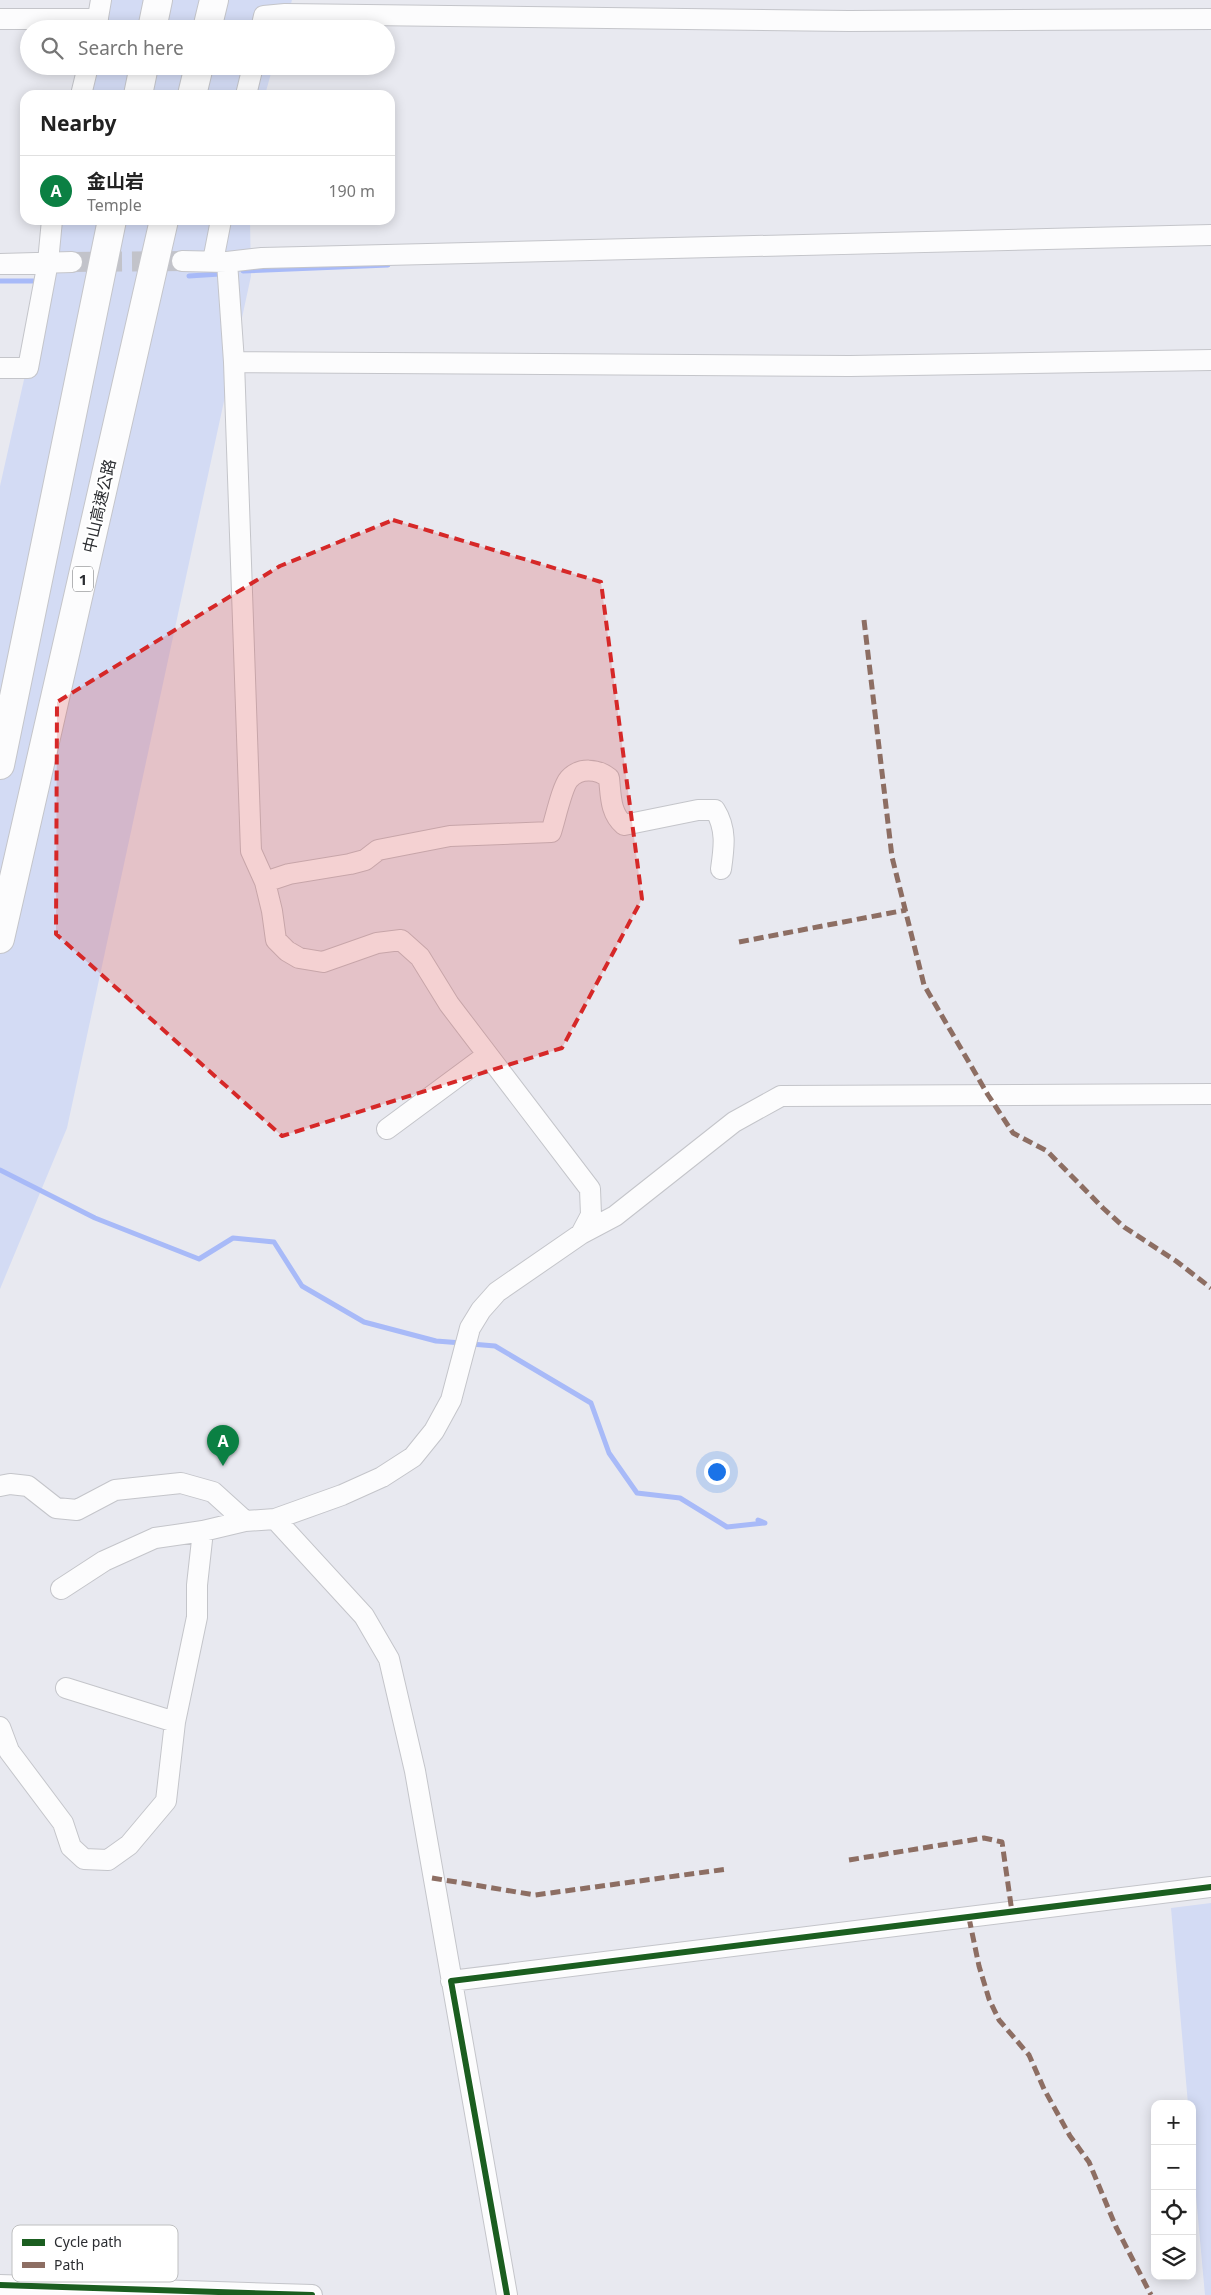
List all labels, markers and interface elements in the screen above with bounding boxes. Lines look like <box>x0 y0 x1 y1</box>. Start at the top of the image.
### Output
search box <box>20 20 395 75</box>
icon: search <box>38 34 66 62</box>
text: Search here <box>78 35 184 61</box>
text: Nearby <box>40 109 116 137</box>
text: 金山岩 <box>87 168 144 194</box>
text: A <box>50 180 62 202</box>
text: 190 m <box>328 180 375 202</box>
text: Temple <box>87 194 142 216</box>
street label: 中山高速公路 <box>77 457 121 555</box>
road number: 1 <box>73 566 93 592</box>
pin: A <box>207 1425 239 1466</box>
your location <box>704 1459 730 1485</box>
map controls <box>1151 2100 1196 2280</box>
button: + <box>1151 2100 1196 2145</box>
button: − <box>1151 2145 1196 2190</box>
button: locate <box>1151 2190 1196 2235</box>
legend <box>12 2225 178 2282</box>
text: Cycle path <box>54 2232 122 2251</box>
button: layers <box>1151 2235 1196 2280</box>
text: Path <box>54 2255 84 2274</box>

